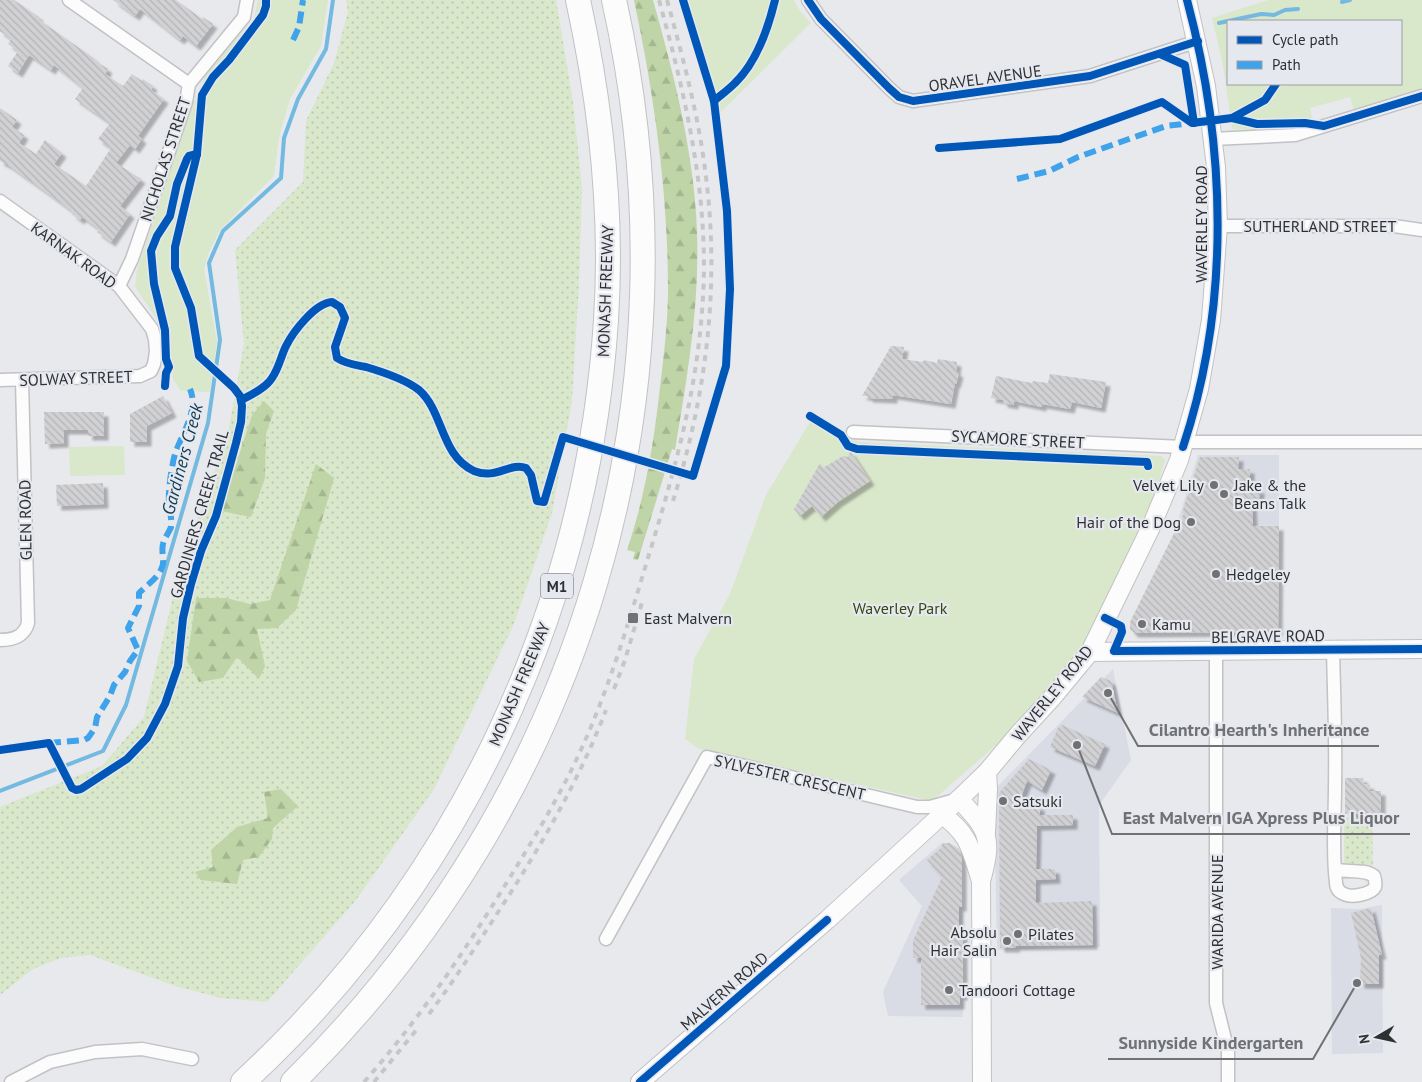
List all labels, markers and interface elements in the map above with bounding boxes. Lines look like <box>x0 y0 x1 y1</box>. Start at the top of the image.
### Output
legend <box>1227 20 1402 85</box>
text: Cycle path <box>1272 30 1338 49</box>
text: Path <box>1272 55 1301 74</box>
street label: ORAVEL AVENUE <box>927 60 1043 96</box>
street label: NICHOLAS STREET <box>135 94 195 224</box>
street label: WAVERLEY ROAD <box>1191 165 1211 283</box>
street label: SUTHERLAND STREET <box>1244 216 1397 236</box>
street label: KARNAK ROAD <box>27 217 121 293</box>
street label: MONASH FREEWAY <box>593 225 617 357</box>
street label: SOLWAY STREET <box>19 366 133 390</box>
water label: Gardiners Creek <box>156 400 208 517</box>
street label: SYCAMORE STREET <box>951 426 1085 452</box>
street label: GARDINERS CREEK TRAIL <box>165 427 233 601</box>
place label: Velvet Lily <box>1132 475 1205 495</box>
place label: Jake & the Beans Talk <box>1233 475 1306 513</box>
street label: GLEN ROAD <box>14 479 36 561</box>
marker: Velvet Lily <box>1208 479 1220 491</box>
marker: Jake & the Beans Talk <box>1218 488 1230 500</box>
place label: Hair of the Dog <box>1076 512 1181 532</box>
marker: Hair of the Dog <box>1185 516 1197 528</box>
place label: Hedgeley <box>1226 564 1291 584</box>
marker: Hedgeley <box>1210 568 1222 580</box>
road number: M1 <box>541 574 573 598</box>
park label: Waverley Park <box>853 598 948 618</box>
place label: East Malvern <box>644 608 732 628</box>
marker: East Malvern <box>626 611 640 625</box>
place label: Kamu <box>1152 614 1191 634</box>
marker: Kamu <box>1136 618 1148 630</box>
street label: MONASH FREEWAY <box>484 619 554 749</box>
street label: BELGRAVE ROAD <box>1211 625 1325 647</box>
street label: WAVERLEY ROAD <box>1007 641 1097 745</box>
callout: Cilantro Hearth's Inheritance <box>1138 713 1379 746</box>
text: Cilantro Hearth's Inheritance <box>1149 718 1369 741</box>
street label: SYLVESTER CRESCENT <box>712 750 868 804</box>
place label: Satsuki <box>1013 791 1062 811</box>
marker: Satsuki <box>997 795 1009 807</box>
callout: East Malvern IGA Xpress Plus Liquor <box>1112 801 1410 834</box>
text: East Malvern IGA Xpress Plus Liquor <box>1123 806 1400 829</box>
street label: WARIDA AVENUE <box>1207 855 1227 969</box>
place label: Absolu Hair Salin <box>930 922 997 960</box>
place label: Pilates <box>1028 924 1074 944</box>
marker: Pilates <box>1012 928 1024 940</box>
marker: Absolu Hair Salin <box>1001 935 1013 947</box>
street label: MALVERN ROAD <box>676 947 772 1035</box>
place label: Tandoori Cottage <box>959 980 1075 1000</box>
marker: Tandoori Cottage <box>943 984 955 996</box>
north arrow <box>1352 1012 1402 1062</box>
callout: Sunnyside Kindergarten <box>1108 1026 1313 1059</box>
text: Sunnyside Kindergarten <box>1119 1031 1303 1054</box>
text: N <box>1355 1033 1374 1045</box>

